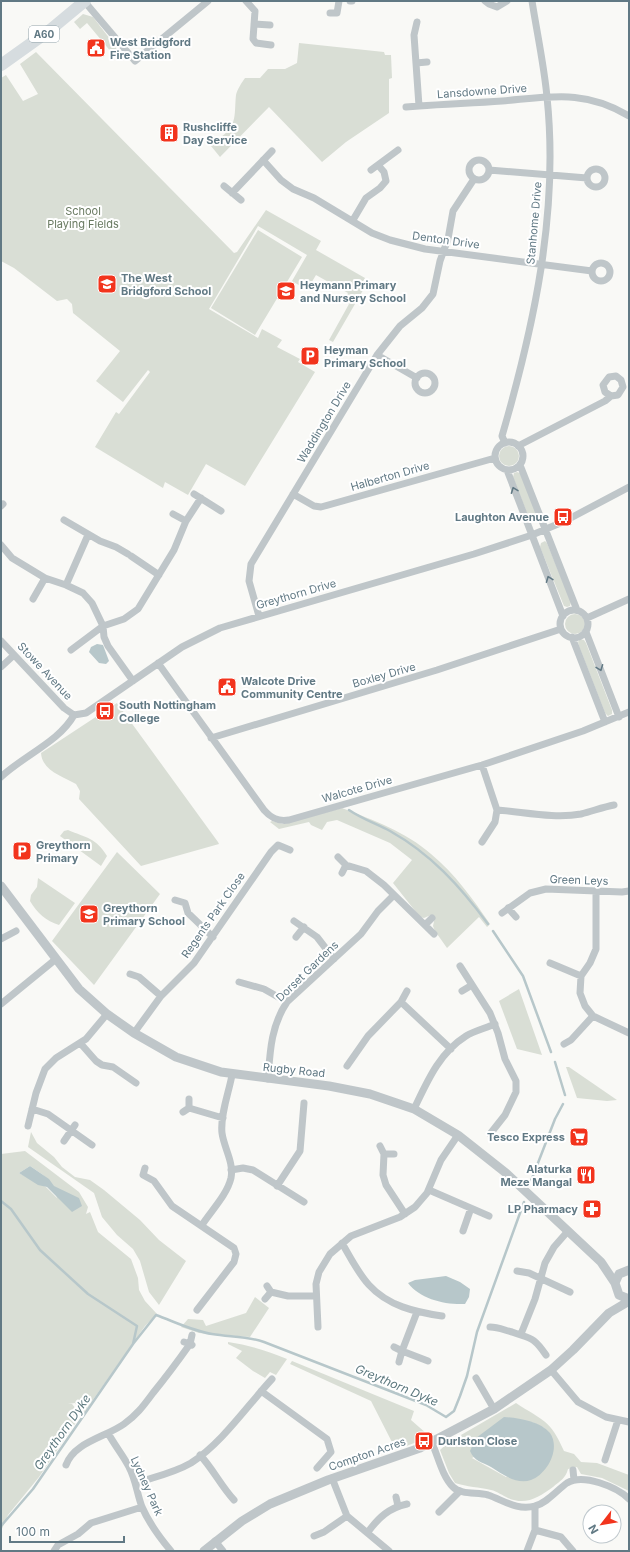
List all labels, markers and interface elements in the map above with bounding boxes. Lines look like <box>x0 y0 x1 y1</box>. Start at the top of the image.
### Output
road number: A60 <box>29 26 59 42</box>
place label: West Bridgford Fire Station <box>110 35 191 62</box>
public building icon: West Bridgford Fire Station <box>85 37 107 59</box>
street label: Lansdowne Drive <box>437 81 527 101</box>
place label: Rushcliffe Day Service <box>183 120 248 147</box>
building icon: Rushcliffe Day Service <box>158 122 180 144</box>
street label: Stanhome Drive <box>523 181 545 265</box>
park label: School Playing Fields <box>47 204 119 231</box>
street label: Denton Drive <box>411 228 481 252</box>
place label: The West Bridgford School <box>121 271 211 298</box>
school or university icon: The West Bridgford School <box>96 273 118 295</box>
place label: Heymann Primary and Nursery School <box>300 278 406 305</box>
school or university icon: Heymann Primary and Nursery School <box>275 280 297 302</box>
place label: Heyman Primary School <box>324 343 406 370</box>
parking icon: Heyman Primary School <box>299 345 321 367</box>
street label: Waddington Drive <box>294 379 354 465</box>
street label: Halberton Drive <box>349 458 431 494</box>
one-way arrow <box>511 486 519 493</box>
bus stop icon: Laughton Avenue <box>552 506 574 528</box>
place label: Laughton Avenue <box>455 510 549 524</box>
street label: Greythorn Drive <box>254 576 338 612</box>
one-way arrow <box>545 576 553 583</box>
street label: Stowe Avenue <box>15 639 75 703</box>
street label: Boxley Drive <box>351 659 417 691</box>
one-way arrow <box>595 664 603 672</box>
place label: Walcote Drive Community Centre <box>241 674 343 701</box>
public building icon: Walcote Drive Community Centre <box>216 676 238 698</box>
place label: South Nottingham College <box>119 698 216 725</box>
bus stop icon: South Nottingham College <box>94 700 116 722</box>
street label: Walcote Drive <box>320 772 394 806</box>
place label: Greythorn Primary <box>36 838 91 865</box>
parking icon: Greythorn Primary <box>11 840 33 862</box>
street label: Regents Park Close <box>178 869 248 961</box>
street label: Green Leys <box>549 872 609 888</box>
place label: Greythorn Primary School <box>103 901 185 928</box>
school or university icon: Greythorn Primary School <box>78 903 100 925</box>
street label: Dorset Gardens <box>273 938 341 1004</box>
street label: Rugby Road <box>262 1060 326 1080</box>
supermarket icon: Tesco Express <box>568 1126 590 1148</box>
place label: Tesco Express <box>487 1130 565 1144</box>
place label: Alaturka Meze Mangal <box>500 1162 572 1189</box>
restaurant icon: Alaturka Meze Mangal <box>575 1164 597 1186</box>
pharmacy icon: LP Pharmacy <box>581 1198 603 1220</box>
place label: LP Pharmacy <box>508 1202 578 1216</box>
water label: Greythorn Dyke <box>353 1361 441 1409</box>
water label: Greythorn Dyke <box>30 1391 94 1473</box>
bus stop icon: Durlston Close <box>413 1430 435 1452</box>
street label: Compton Acres <box>327 1434 408 1474</box>
place label: Durlston Close <box>438 1434 518 1448</box>
street label: Lydney Park <box>128 1454 166 1518</box>
north arrow <box>582 1504 622 1544</box>
scale bar <box>10 1518 124 1544</box>
text: N <box>585 1522 602 1536</box>
text: 100 m <box>16 1524 50 1539</box>

